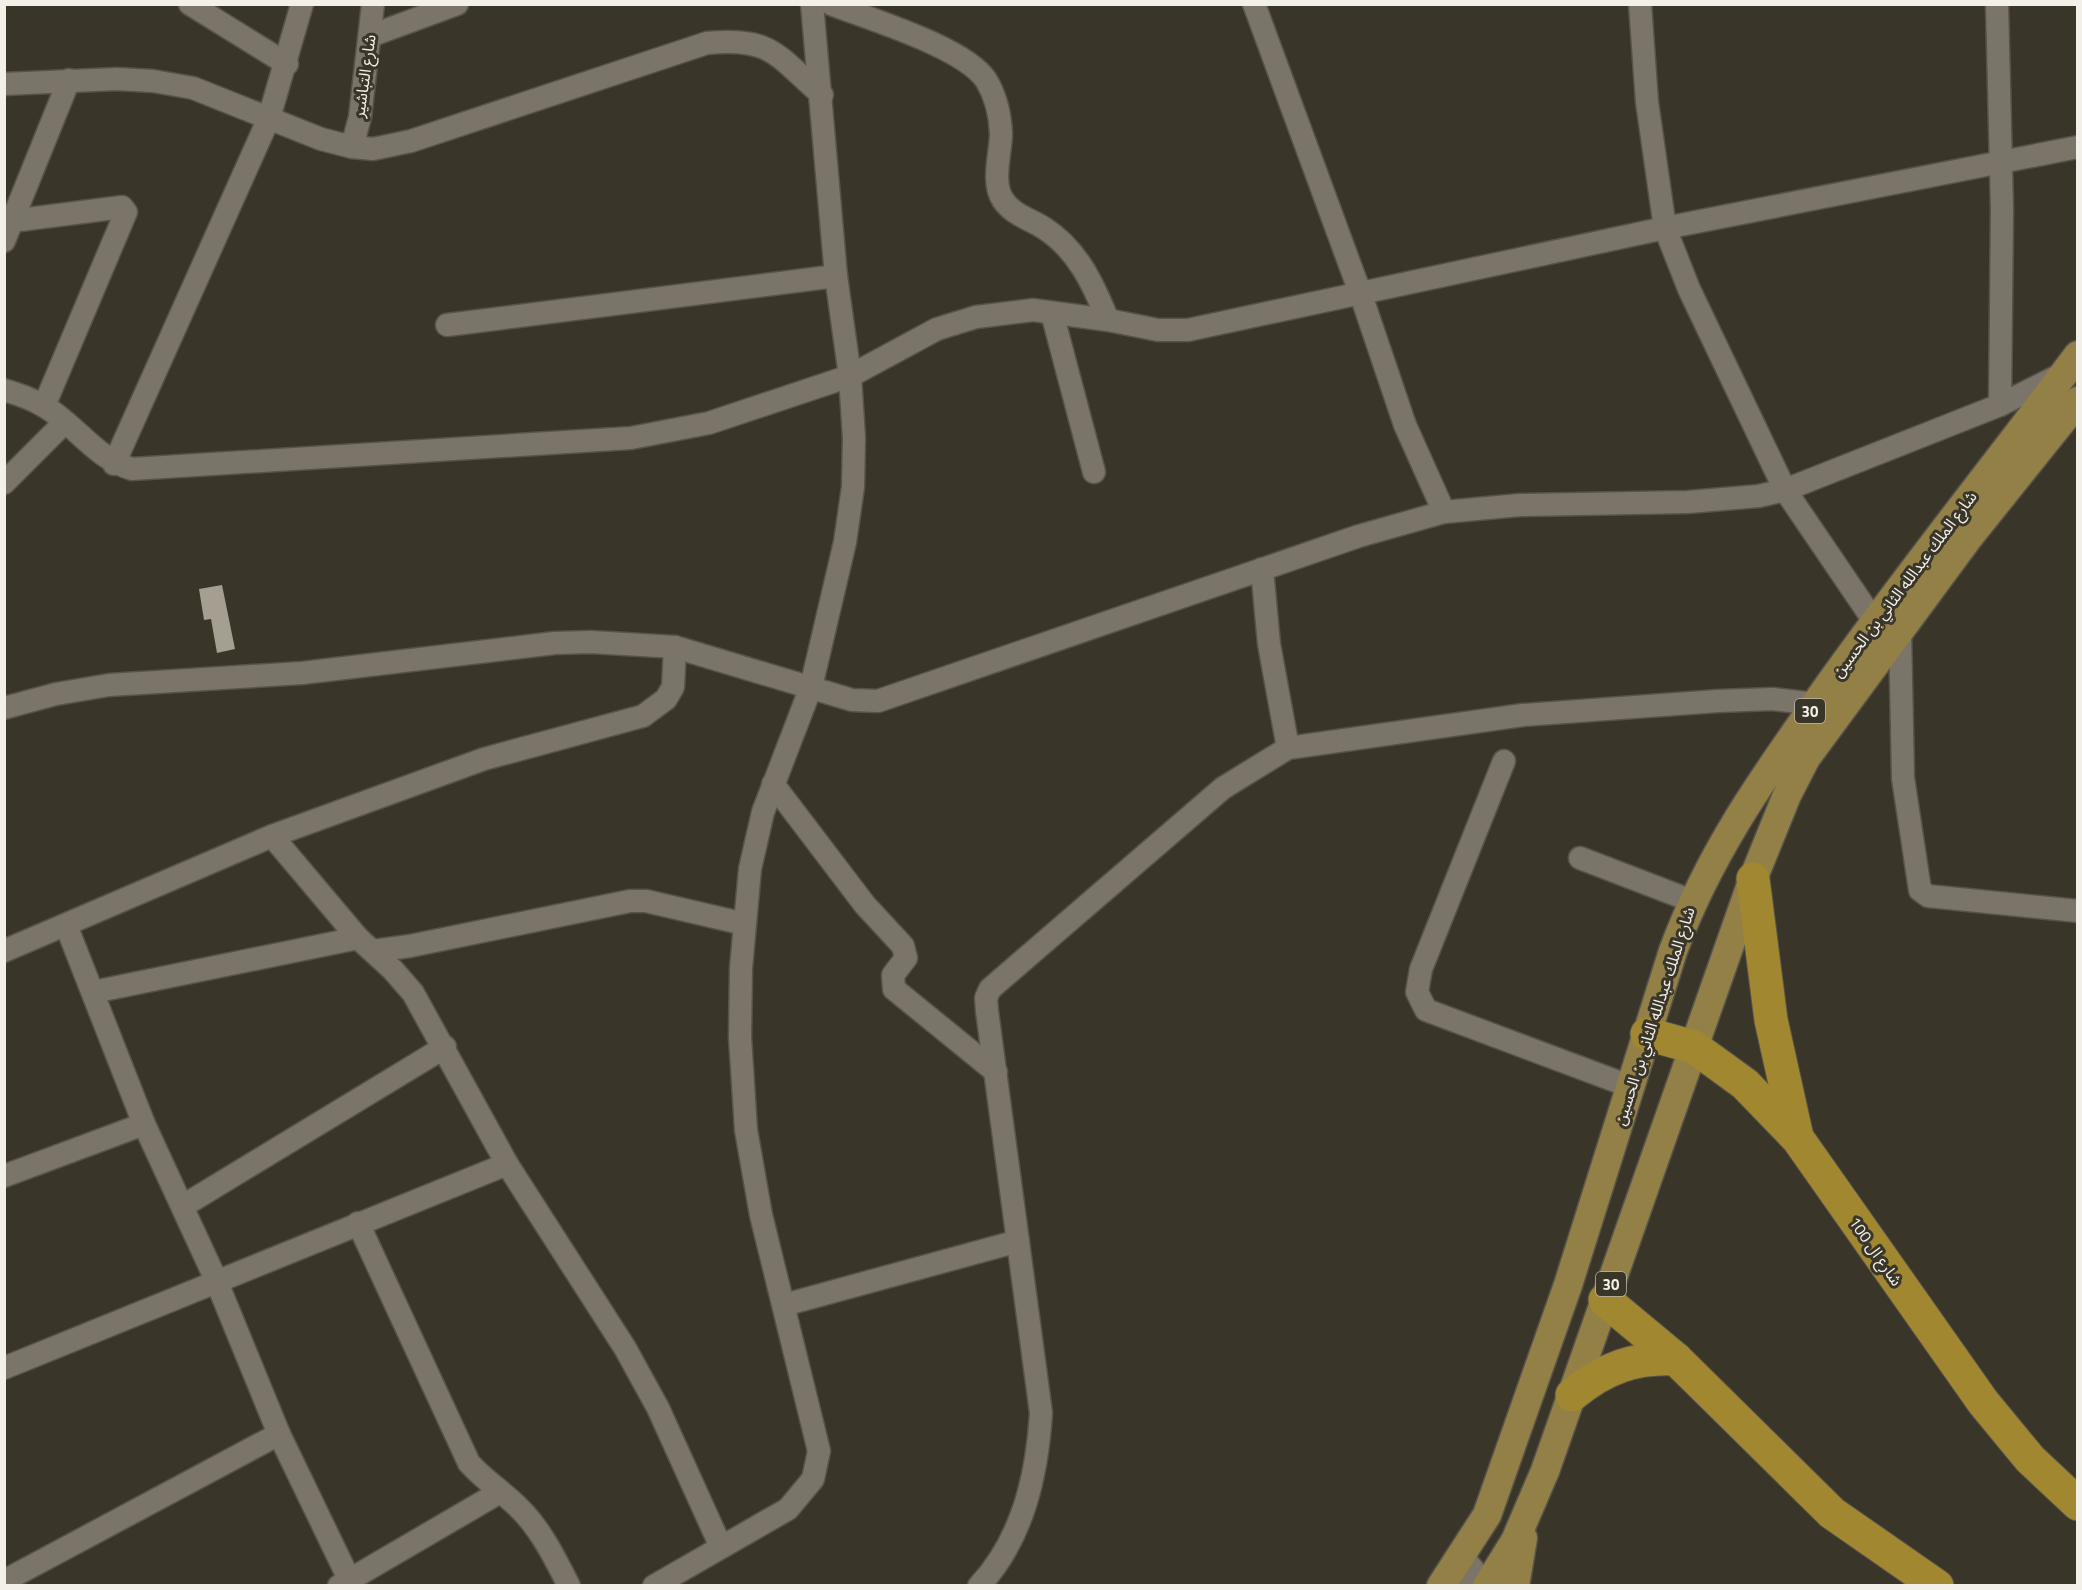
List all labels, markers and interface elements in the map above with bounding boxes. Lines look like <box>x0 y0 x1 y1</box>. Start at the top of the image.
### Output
street label: شارع التباشير <box>346 33 383 120</box>
street label: شارع الملك عبدالله الثاني بن الحسين <box>1826 486 1983 683</box>
road number: 30 <box>1795 699 1825 723</box>
street label: شارع الملك عبدالله الثاني بن الحسين <box>1607 904 1702 1129</box>
street label: شارع ال 100 <box>1842 1211 1909 1291</box>
road number: 30 <box>1596 1272 1626 1296</box>

